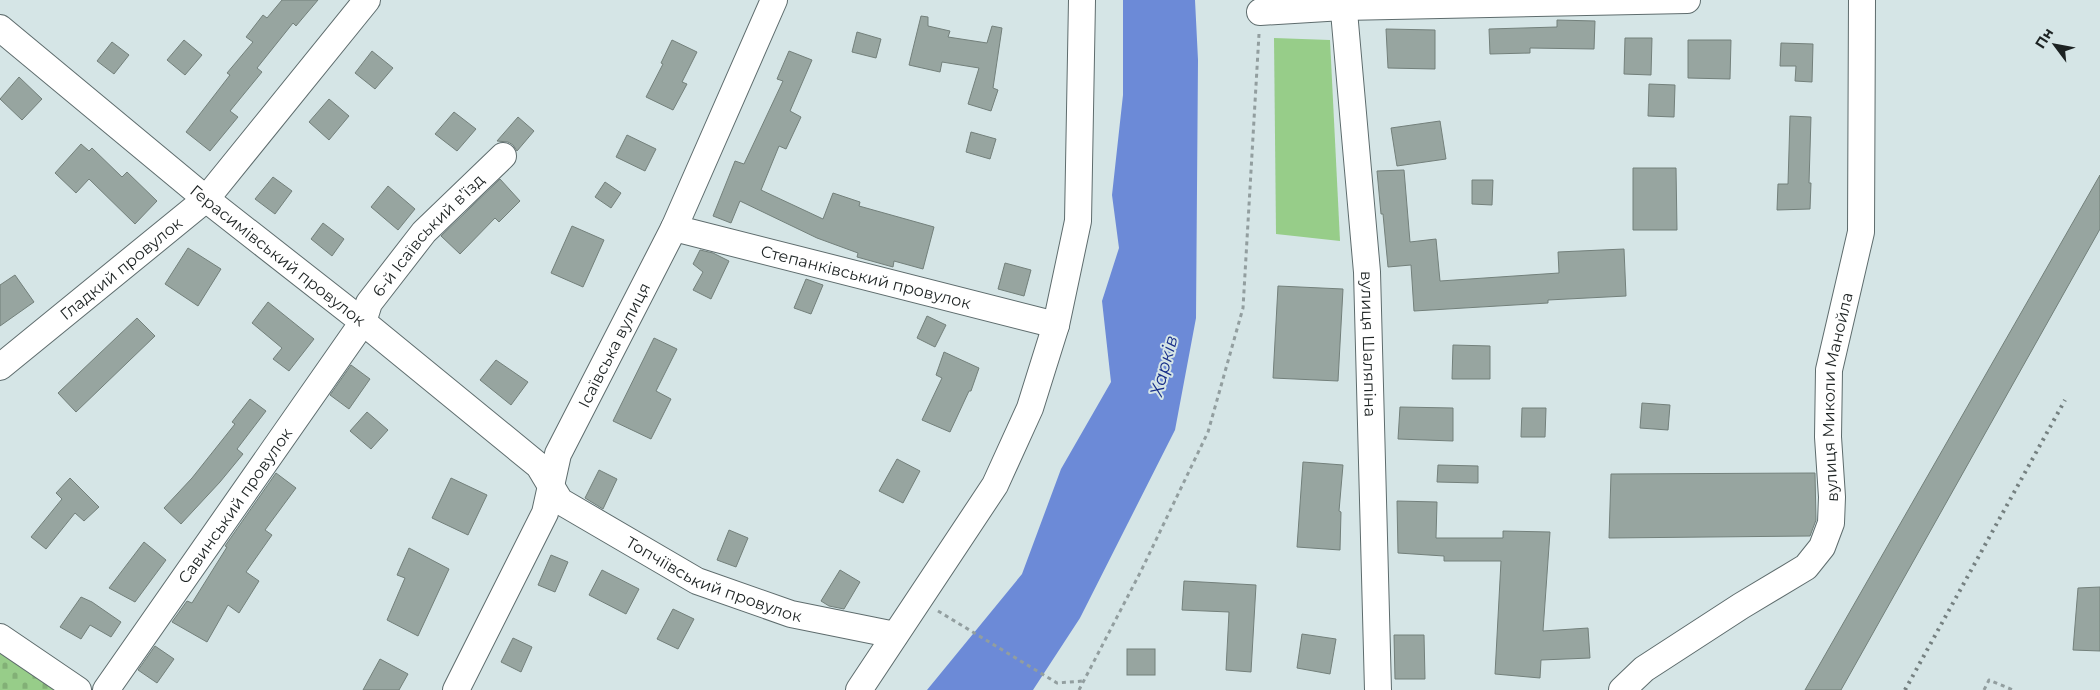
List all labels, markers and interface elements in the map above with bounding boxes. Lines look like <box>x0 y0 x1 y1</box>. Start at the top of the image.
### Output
north arrow <box>2030 20 2080 70</box>
text: Пн <box>2031 24 2057 52</box>
street label: 6-й Ісаївський в’їзд <box>369 170 488 300</box>
street label: Герасимівський провулок <box>186 181 370 331</box>
street label: Гладкий провулок <box>56 213 187 324</box>
street label: Степанківський провулок <box>759 241 974 313</box>
street label: вулиця Шаляпіна <box>1357 271 1380 417</box>
street label: Ісаївська вулиця <box>574 279 654 411</box>
street label: вулиця Миколи Манойла <box>1819 291 1857 502</box>
water label: Харків <box>1145 333 1183 400</box>
street label: Савинський провулок <box>174 424 297 587</box>
street label: Топчіївський провулок <box>622 533 804 626</box>

